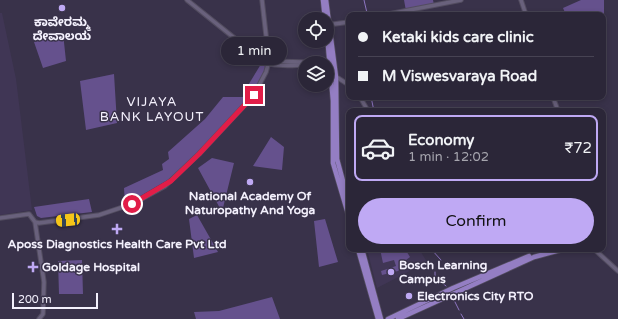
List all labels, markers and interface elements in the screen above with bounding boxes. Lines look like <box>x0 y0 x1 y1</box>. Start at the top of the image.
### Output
marker: ಕಾವೇರಮ್ಮ ದೇವಾಲಯ <box>57 3 67 13</box>
map controls <box>298 12 334 92</box>
button: locate <box>298 12 334 48</box>
place label: ಕಾವೇರಮ್ಮ ದೇವಾಲಯ <box>33 15 92 43</box>
text: Ketaki kids care clinic <box>382 28 534 46</box>
callout: 1 min <box>221 37 287 65</box>
text: 1 min <box>237 43 271 59</box>
button: layers <box>298 56 334 92</box>
text: M Viswesvaraya Road <box>382 67 537 85</box>
route end <box>245 86 263 104</box>
district label: VIJAYA BANK LAYOUT <box>100 94 204 125</box>
icon: car <box>360 130 396 166</box>
text: Economy <box>408 131 474 149</box>
text: ₹72 <box>564 139 592 157</box>
text: 1 min · 12:02 <box>408 149 489 165</box>
marker: National Academy Of Naturopathy And Yoga <box>245 177 255 187</box>
place label: National Academy Of Naturopathy And Yoga <box>185 189 316 218</box>
route start <box>123 195 141 213</box>
button: Confirm <box>358 198 594 244</box>
car <box>55 213 81 227</box>
marker: Aposs Diagnostics Health Care Pvt Ltd <box>111 223 123 235</box>
place label: Aposs Diagnostics Health Care Pvt Ltd <box>8 237 226 252</box>
place label: Bosch Learning Campus <box>399 258 487 287</box>
place label: Goldage Hospital <box>42 260 140 275</box>
marker: Goldage Hospital <box>27 261 39 273</box>
marker: Bosch Learning Campus <box>386 267 396 277</box>
place label: Electronics City RTO <box>417 289 534 304</box>
scale bar <box>12 291 98 310</box>
marker: Electronics City RTO <box>404 291 414 301</box>
text: 200 m <box>18 293 52 306</box>

